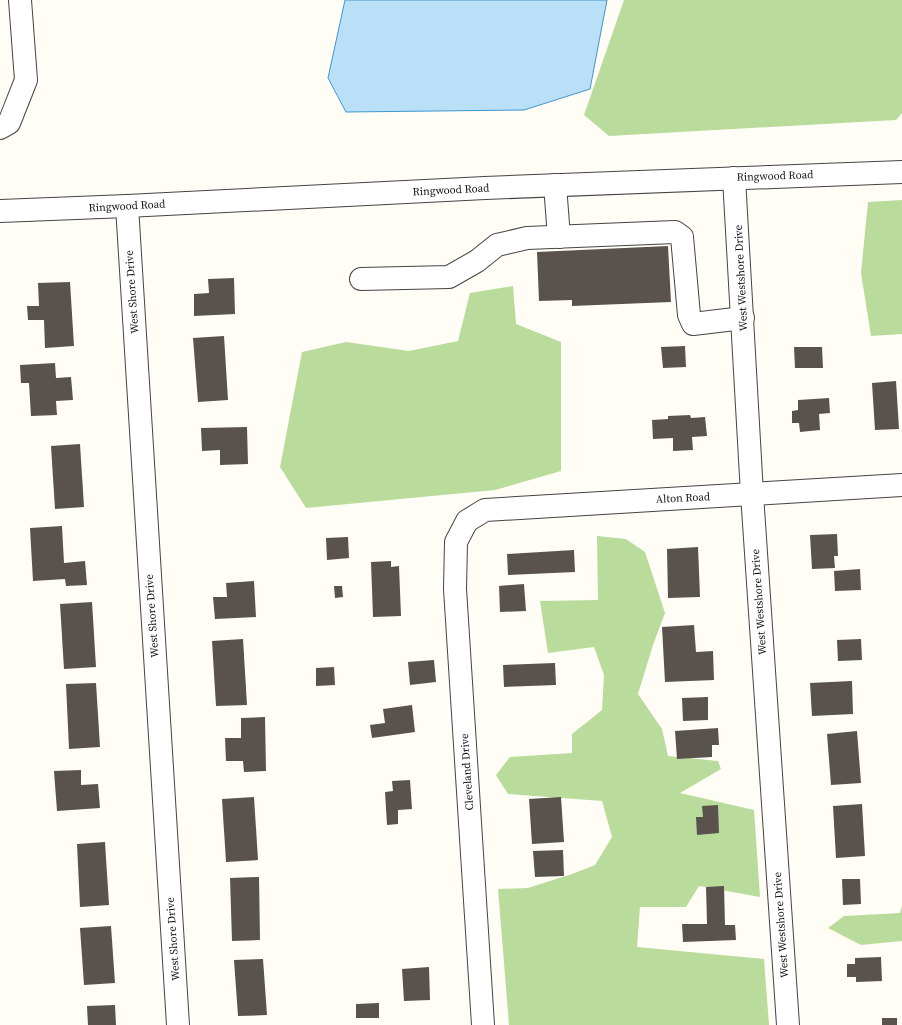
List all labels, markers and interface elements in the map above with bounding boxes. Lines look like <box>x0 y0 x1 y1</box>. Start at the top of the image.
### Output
street label: Ringwood Road <box>736 167 814 185</box>
street label: Ringwood Road <box>412 180 491 200</box>
street label: Ringwood Road <box>88 196 167 216</box>
street label: West Westshore Drive <box>731 224 751 331</box>
street label: West Shore Drive <box>122 249 142 334</box>
street label: Alton Road <box>655 489 711 507</box>
street label: West Westshore Drive <box>748 548 770 656</box>
street label: West Shore Drive <box>142 573 162 658</box>
street label: Cleveland Drive <box>457 733 477 811</box>
street label: West Westshore Drive <box>770 871 792 979</box>
street label: West Shore Drive <box>163 896 183 981</box>

